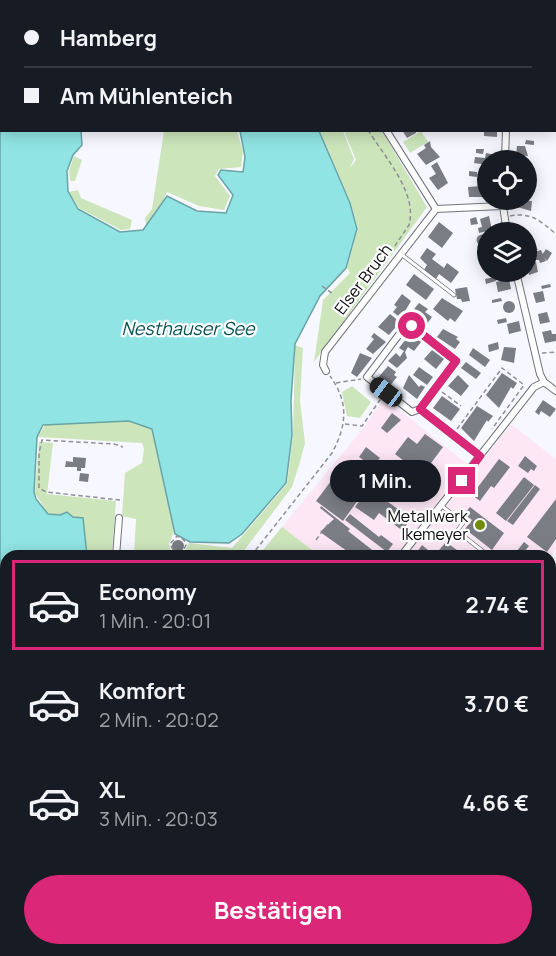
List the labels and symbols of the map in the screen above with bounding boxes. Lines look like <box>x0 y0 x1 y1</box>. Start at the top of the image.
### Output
street label: Elser Bruch <box>329 239 397 319</box>
route start <box>398 312 425 339</box>
water label: Nesthauser See <box>121 316 256 340</box>
car <box>366 374 406 410</box>
callout: 1 Min. <box>330 460 441 502</box>
route end <box>448 467 475 494</box>
place label: Metallwerk Ikemeyer <box>387 505 469 545</box>
marker: Metallwerk Ikemeyer <box>473 518 487 532</box>

